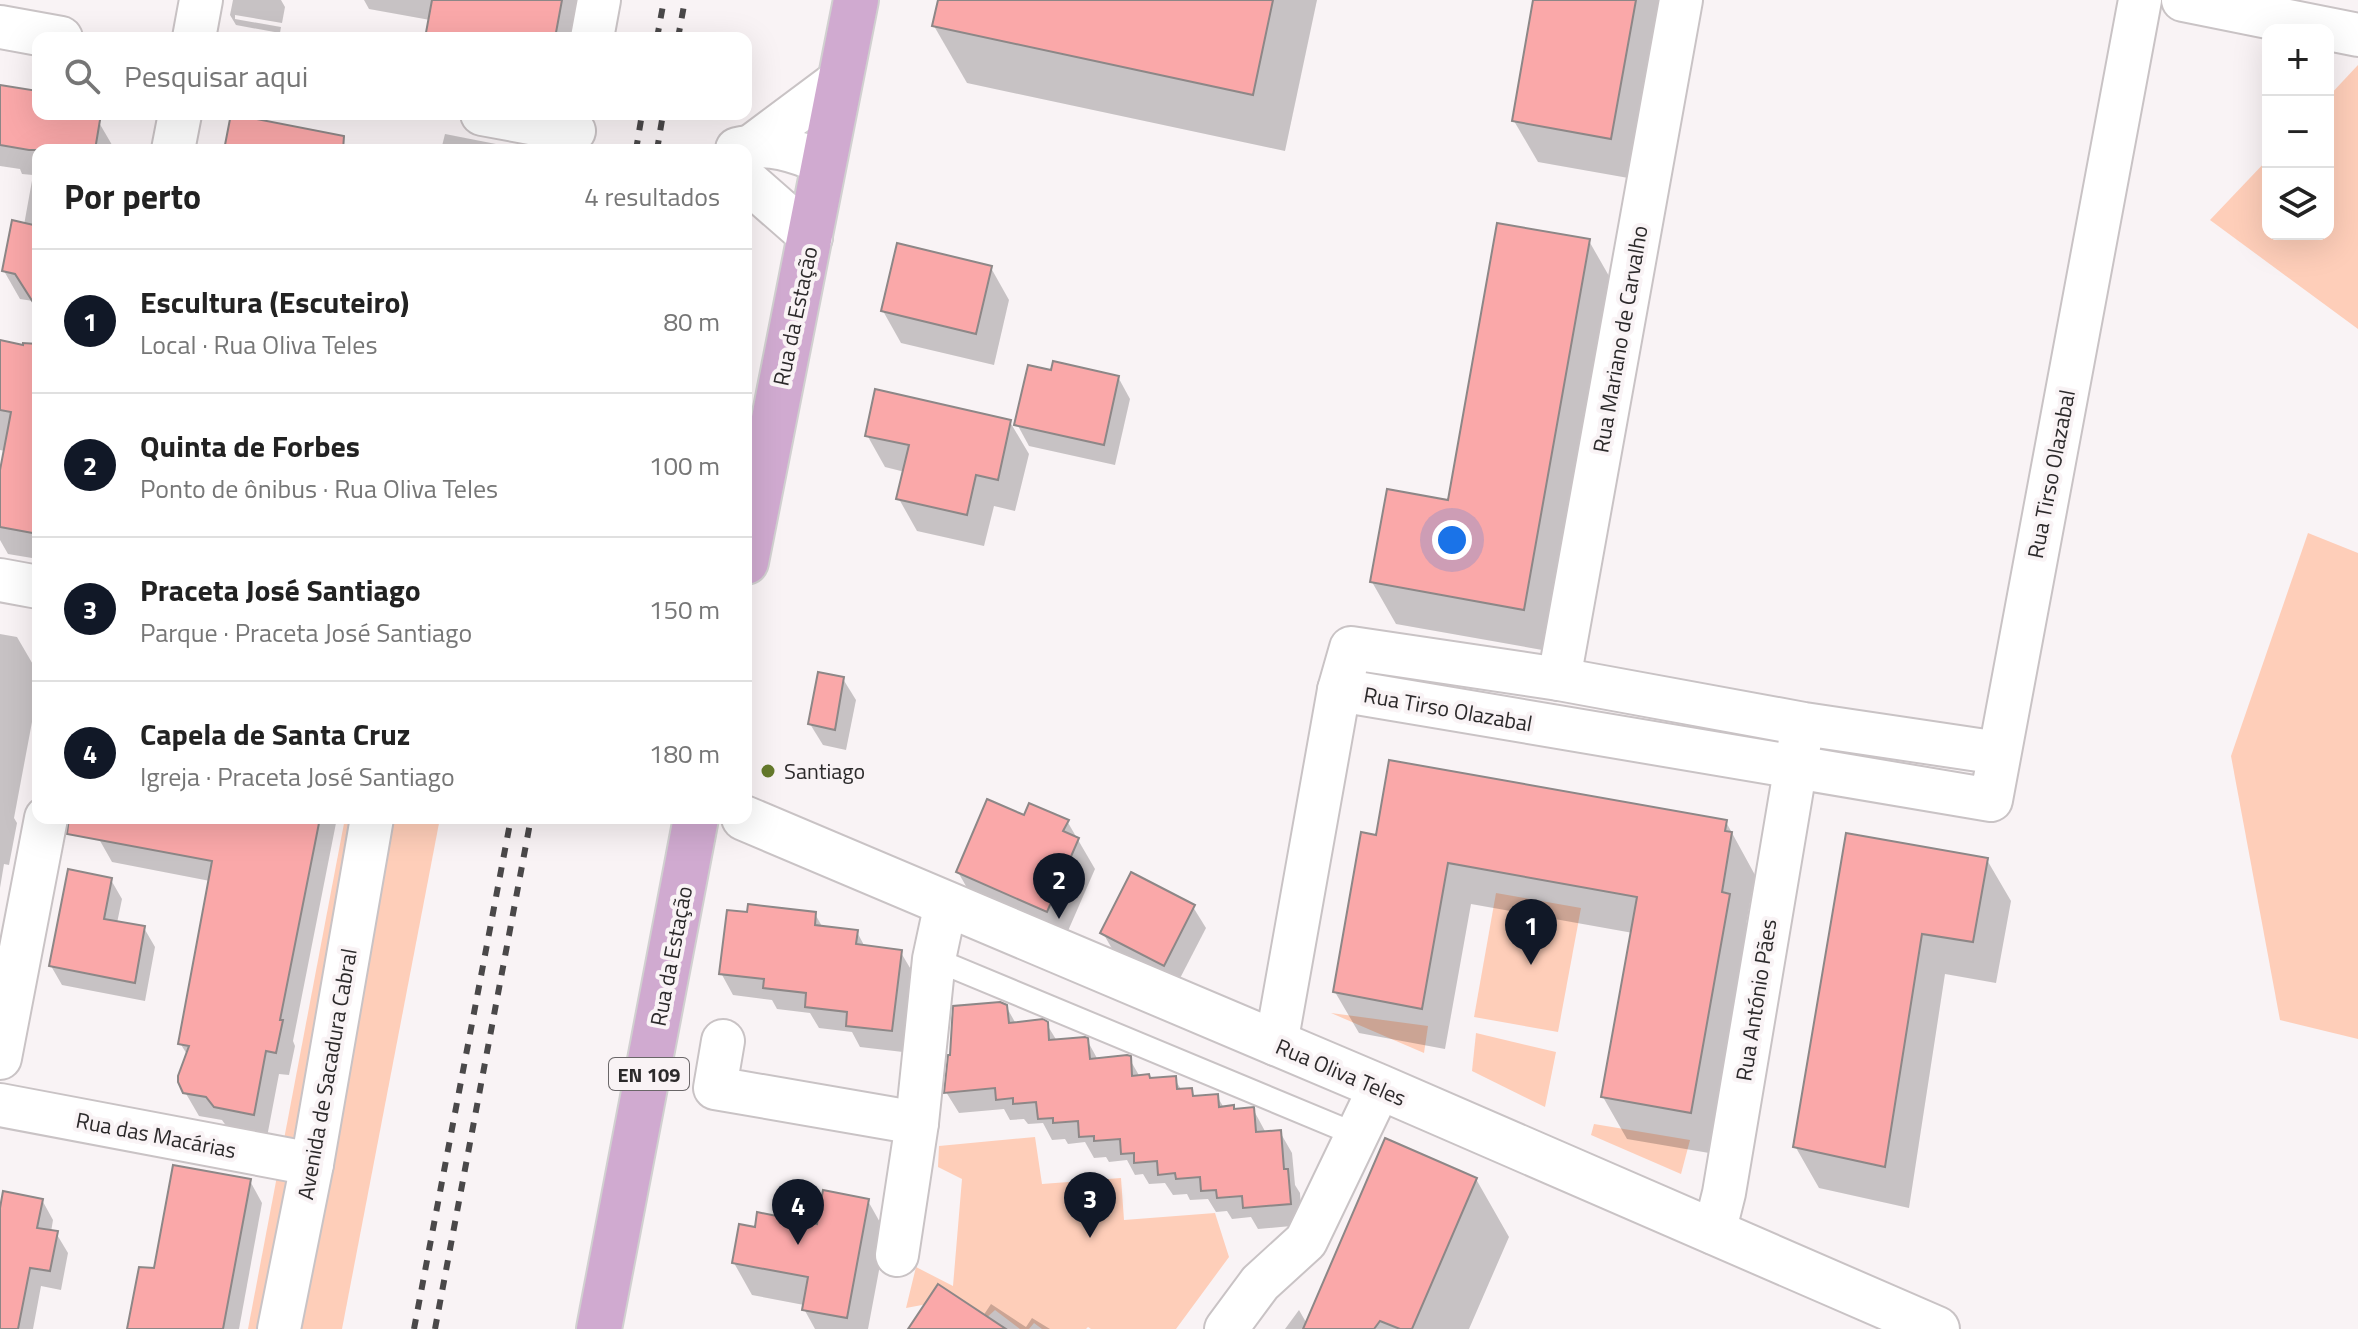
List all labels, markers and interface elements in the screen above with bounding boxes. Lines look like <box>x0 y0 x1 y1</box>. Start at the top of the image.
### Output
map controls <box>2262 24 2334 240</box>
button: + <box>2262 24 2334 96</box>
search box <box>32 32 752 120</box>
text: Pesquisar aqui <box>124 53 308 99</box>
icon: search <box>60 54 104 98</box>
button: − <box>2262 96 2334 168</box>
button: layers <box>2262 168 2334 240</box>
text: Por perto <box>64 170 201 222</box>
text: 4 resultados <box>584 177 720 216</box>
street label: Rua Mariano de Carvalho <box>1583 223 1657 455</box>
street label: Rua da Estação <box>764 243 826 389</box>
text: Escultura (Escuteiro) <box>140 279 409 325</box>
text: 1 <box>83 302 97 341</box>
text: 80 m <box>663 302 720 341</box>
text: Local · Rua Oliva Teles <box>140 325 378 364</box>
street label: Rua Tirso Olazabal <box>2018 387 2084 561</box>
text: Quinta de Forbes <box>140 423 360 469</box>
text: 2 <box>83 446 97 485</box>
text: 100 m <box>649 446 720 485</box>
text: Ponto de ônibus · Rua Oliva Teles <box>140 469 498 508</box>
your location <box>1432 520 1472 560</box>
text: Praceta José Santiago <box>140 567 421 613</box>
text: 3 <box>83 590 97 629</box>
text: 150 m <box>649 590 720 629</box>
text: Parque · Praceta José Santiago <box>140 613 472 652</box>
street label: Rua Tirso Olazabal <box>1361 677 1535 741</box>
text: Capela de Santa Cruz <box>140 711 410 757</box>
text: 4 <box>83 734 97 773</box>
text: 180 m <box>649 734 720 773</box>
place label: Santiago <box>784 754 865 788</box>
text: Igreja · Praceta José Santiago <box>140 757 455 796</box>
marker: Santiago <box>759 762 777 780</box>
pin: 2 <box>1033 853 1085 919</box>
street label: Rua da Estação <box>641 883 701 1029</box>
pin: 1 <box>1505 899 1557 965</box>
street label: Rua António Pães <box>1726 917 1786 1083</box>
street label: Avenida de Sacadura Cabral <box>288 946 366 1202</box>
street label: Rua Oliva Teles <box>1270 1029 1412 1115</box>
road number: EN 109 <box>609 1058 689 1090</box>
street label: Rua das Macárias <box>73 1103 239 1167</box>
pin: 3 <box>1064 1172 1116 1238</box>
pin: 4 <box>772 1179 824 1245</box>

